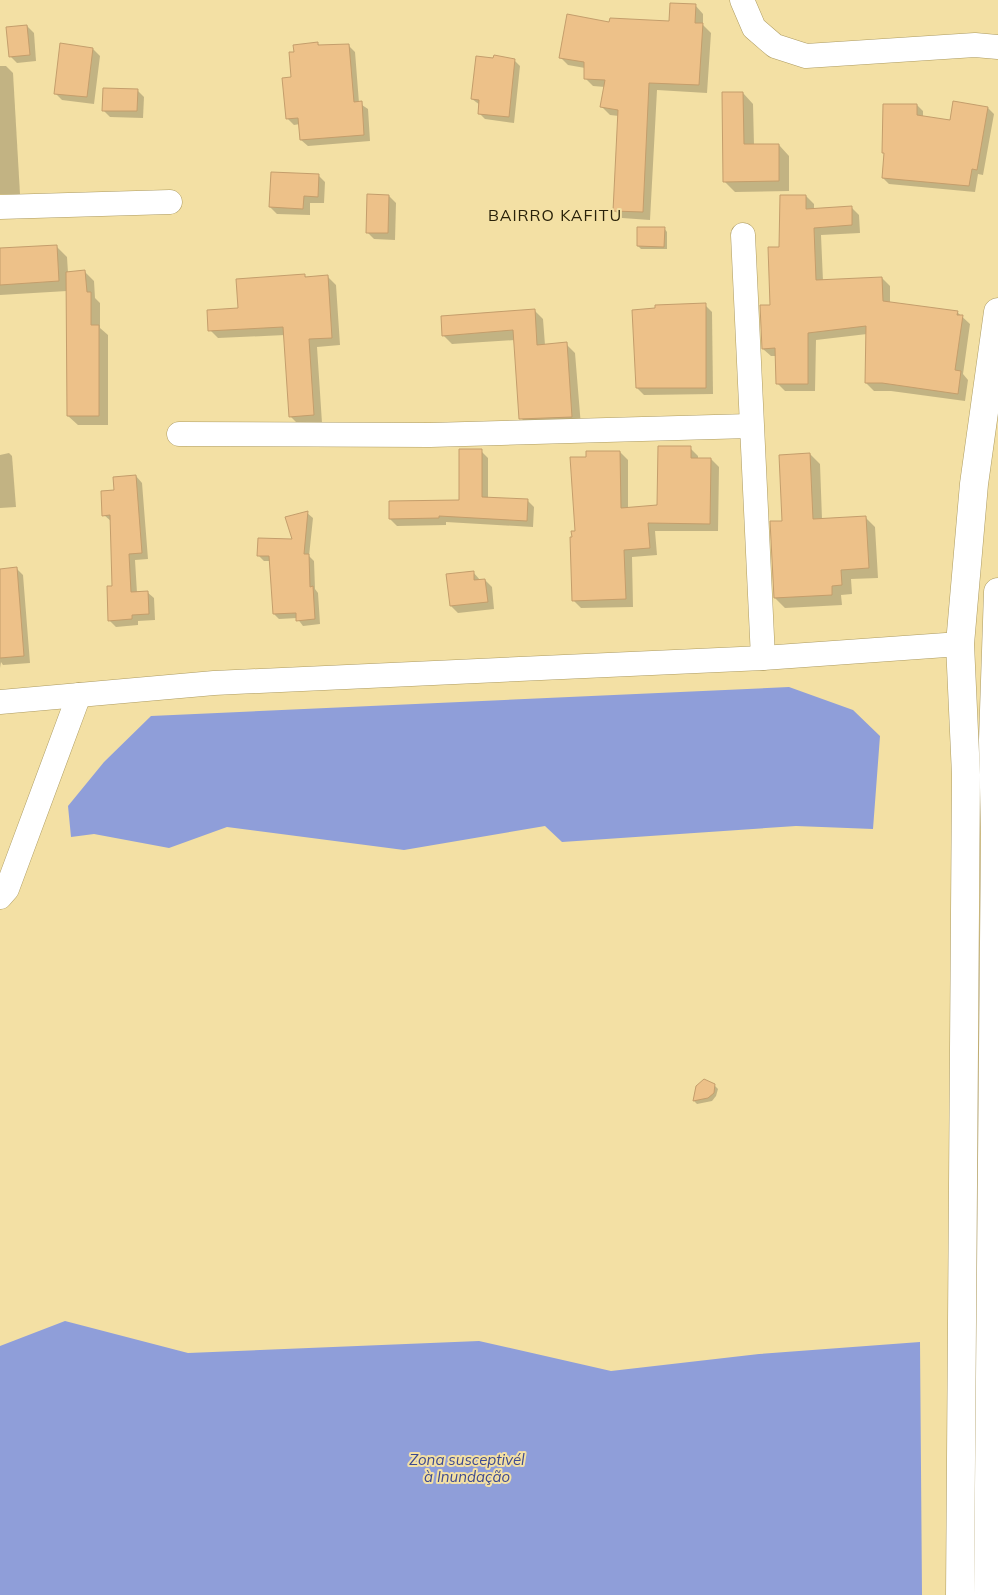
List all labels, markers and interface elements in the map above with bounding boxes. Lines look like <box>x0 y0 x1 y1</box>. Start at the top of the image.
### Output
district label: BAIRRO KAFITU <box>488 205 622 225</box>
water label: Zona susceptivél à Inundação <box>409 1450 525 1486</box>

